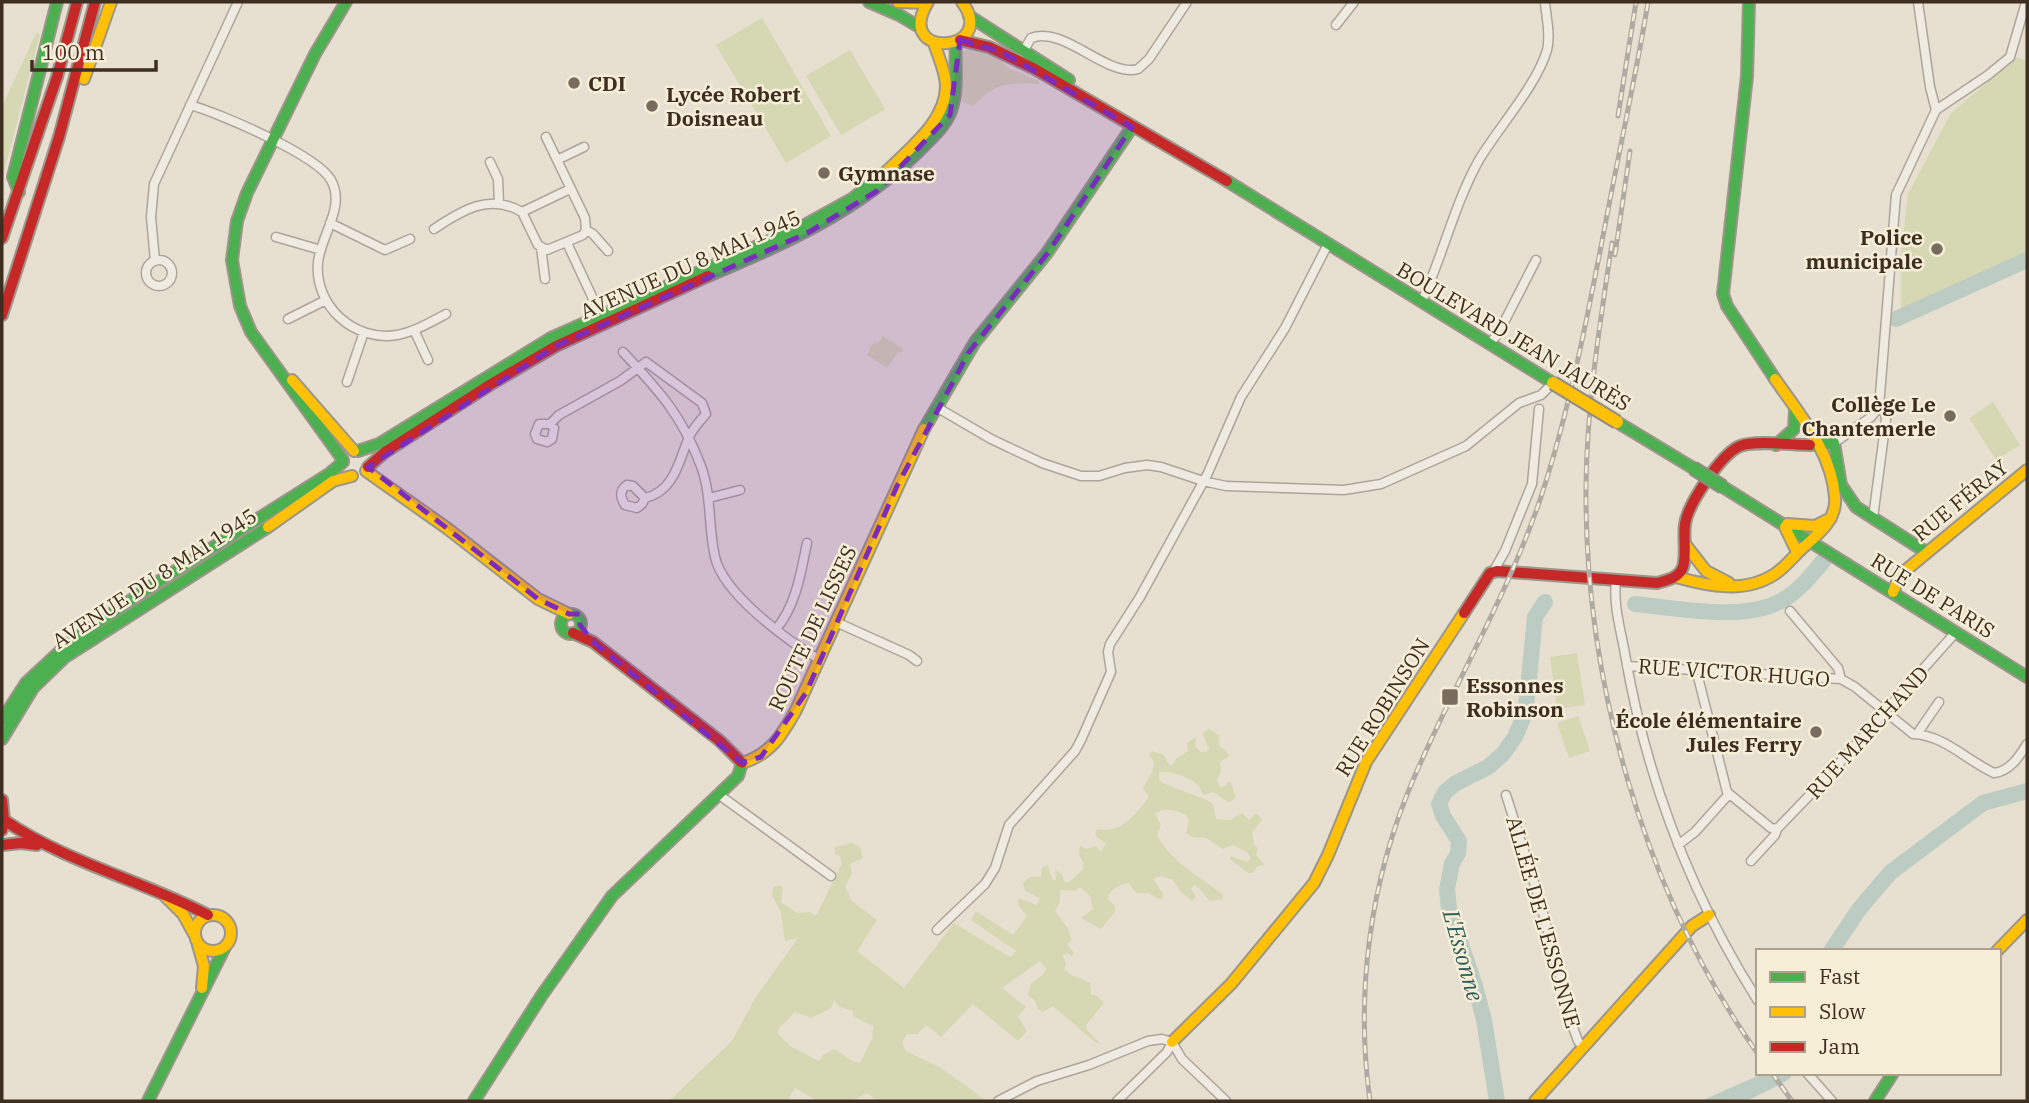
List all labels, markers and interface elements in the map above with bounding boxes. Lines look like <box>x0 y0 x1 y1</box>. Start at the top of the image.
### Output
scale bar <box>32 28 156 72</box>
text: 100 m <box>42 38 105 66</box>
place label: CDI <box>588 69 626 97</box>
marker: CDI <box>566 75 582 91</box>
place label: Lycée Robert Doisneau <box>666 80 801 132</box>
marker: Lycée Robert Doisneau <box>644 98 660 114</box>
place label: Gymnase <box>838 159 935 187</box>
marker: Gymnase <box>816 165 832 181</box>
street label: AVENUE DU 8 MAI 1945 <box>575 203 805 325</box>
place label: Police municipale <box>1806 223 1923 275</box>
marker: Police municipale <box>1929 241 1945 257</box>
street label: BOULEVARD JEAN JAURÈS <box>1392 255 1636 417</box>
place label: Collège Le Chantemerle <box>1801 390 1936 442</box>
marker: Collège Le Chantemerle <box>1942 408 1958 424</box>
street label: RUE FÉRAY <box>1906 453 2014 547</box>
street label: AVENUE DU 8 MAI 1945 <box>46 501 262 655</box>
street label: ROUTE DE LISSES <box>761 541 863 715</box>
street label: RUE DE PARIS <box>1866 546 2000 644</box>
street label: RUE ROBINSON <box>1328 633 1436 781</box>
street label: RUE VICTOR HUGO <box>1637 651 1831 693</box>
street label: RUE MARCHAND <box>1800 659 1934 805</box>
place label: Essonnes Robinson <box>1466 671 1564 723</box>
marker: Essonnes Robinson <box>1440 687 1460 707</box>
place label: École élémentaire Jules Ferry <box>1616 706 1802 758</box>
marker: École élémentaire Jules Ferry <box>1808 724 1824 740</box>
street label: ALLÉE DE L'ESSONNE <box>1500 813 1588 1031</box>
water label: L'Essonne <box>1436 905 1491 1004</box>
legend <box>1756 949 2001 1075</box>
text: Fast <box>1819 962 1860 990</box>
text: Slow <box>1819 997 1866 1025</box>
text: Jam <box>1819 1032 1860 1060</box>

